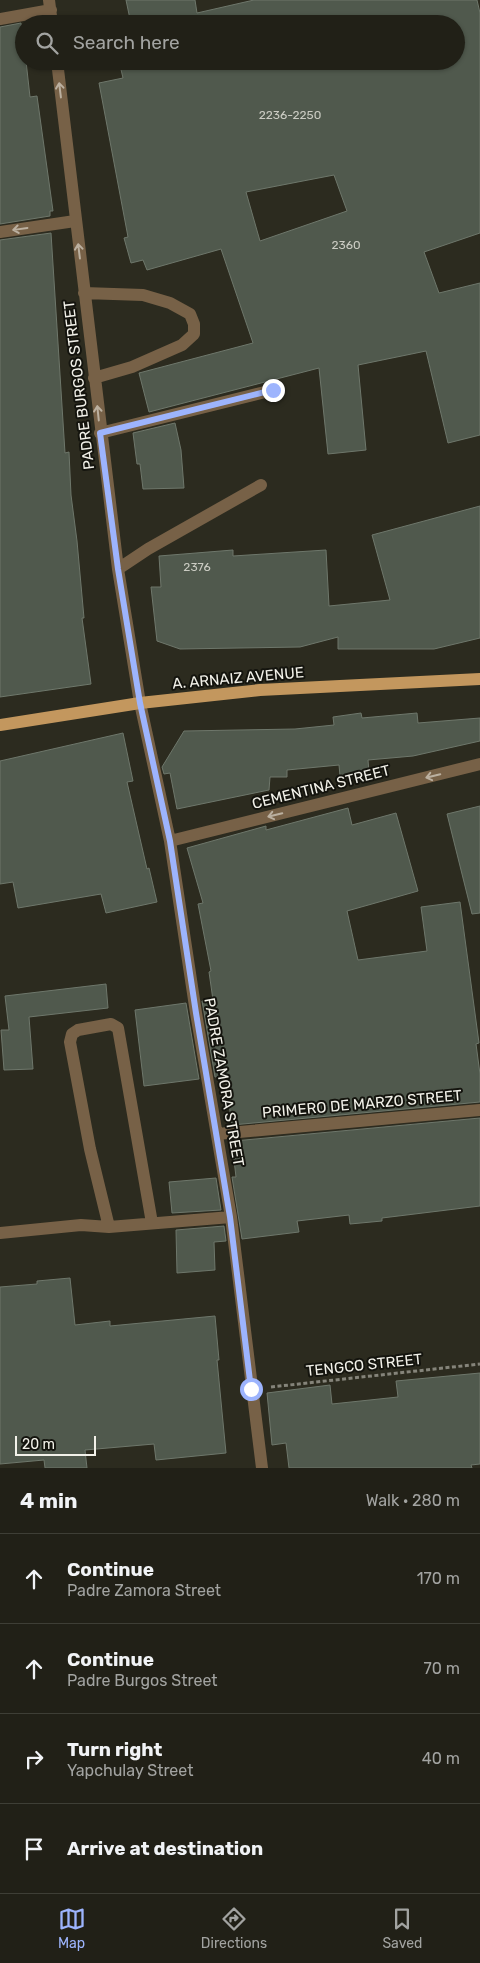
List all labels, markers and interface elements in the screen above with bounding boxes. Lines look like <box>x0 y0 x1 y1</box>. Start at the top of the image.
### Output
search box <box>15 15 465 70</box>
icon: search <box>33 29 61 57</box>
text: Search here <box>73 31 180 54</box>
one-way arrow <box>55 82 65 98</box>
house number: 2236-2250 <box>259 108 321 122</box>
one-way arrow <box>13 224 29 234</box>
house number: 2360 <box>331 238 361 252</box>
one-way arrow <box>74 244 84 260</box>
street label: PADRE BURGOS STREET <box>60 299 98 471</box>
route end <box>262 379 285 402</box>
one-way arrow <box>93 405 103 421</box>
house number: 2376 <box>183 560 211 574</box>
street label: A. ARNAIZ AVENUE <box>171 663 305 693</box>
street label: CEMENTINA STREET <box>250 761 392 813</box>
one-way arrow <box>425 772 441 781</box>
one-way arrow <box>268 811 284 820</box>
street label: PADRE ZAMORA STREET <box>200 996 248 1168</box>
street label: PRIMERO DE MARZO STREET <box>261 1086 463 1122</box>
street label: TENGCO STREET <box>305 1350 423 1380</box>
route start <box>240 1378 263 1401</box>
scale bar <box>15 1433 96 1456</box>
text: 20 m <box>22 1436 55 1453</box>
text: 4 min <box>20 1488 78 1513</box>
text: Walk · 280 m <box>366 1491 460 1510</box>
text: Continue <box>67 1558 154 1581</box>
icon: ahead <box>20 1565 48 1593</box>
text: 170 m <box>417 1569 460 1588</box>
text: Padre Zamora Street <box>67 1581 221 1600</box>
text: Continue <box>67 1648 154 1671</box>
icon: ahead <box>20 1655 48 1683</box>
text: 70 m <box>423 1659 460 1678</box>
text: Padre Burgos Street <box>67 1671 218 1690</box>
text: Turn right <box>67 1738 162 1761</box>
icon: right <box>20 1745 48 1773</box>
text: 40 m <box>422 1749 460 1768</box>
text: Yapchulay Street <box>67 1761 193 1780</box>
icon: arrive <box>20 1835 48 1863</box>
text: Arrive at destination <box>67 1837 263 1860</box>
tab: Map <box>58 1905 86 1952</box>
tab: Directions <box>201 1905 267 1952</box>
tab: Saved <box>382 1905 422 1952</box>

